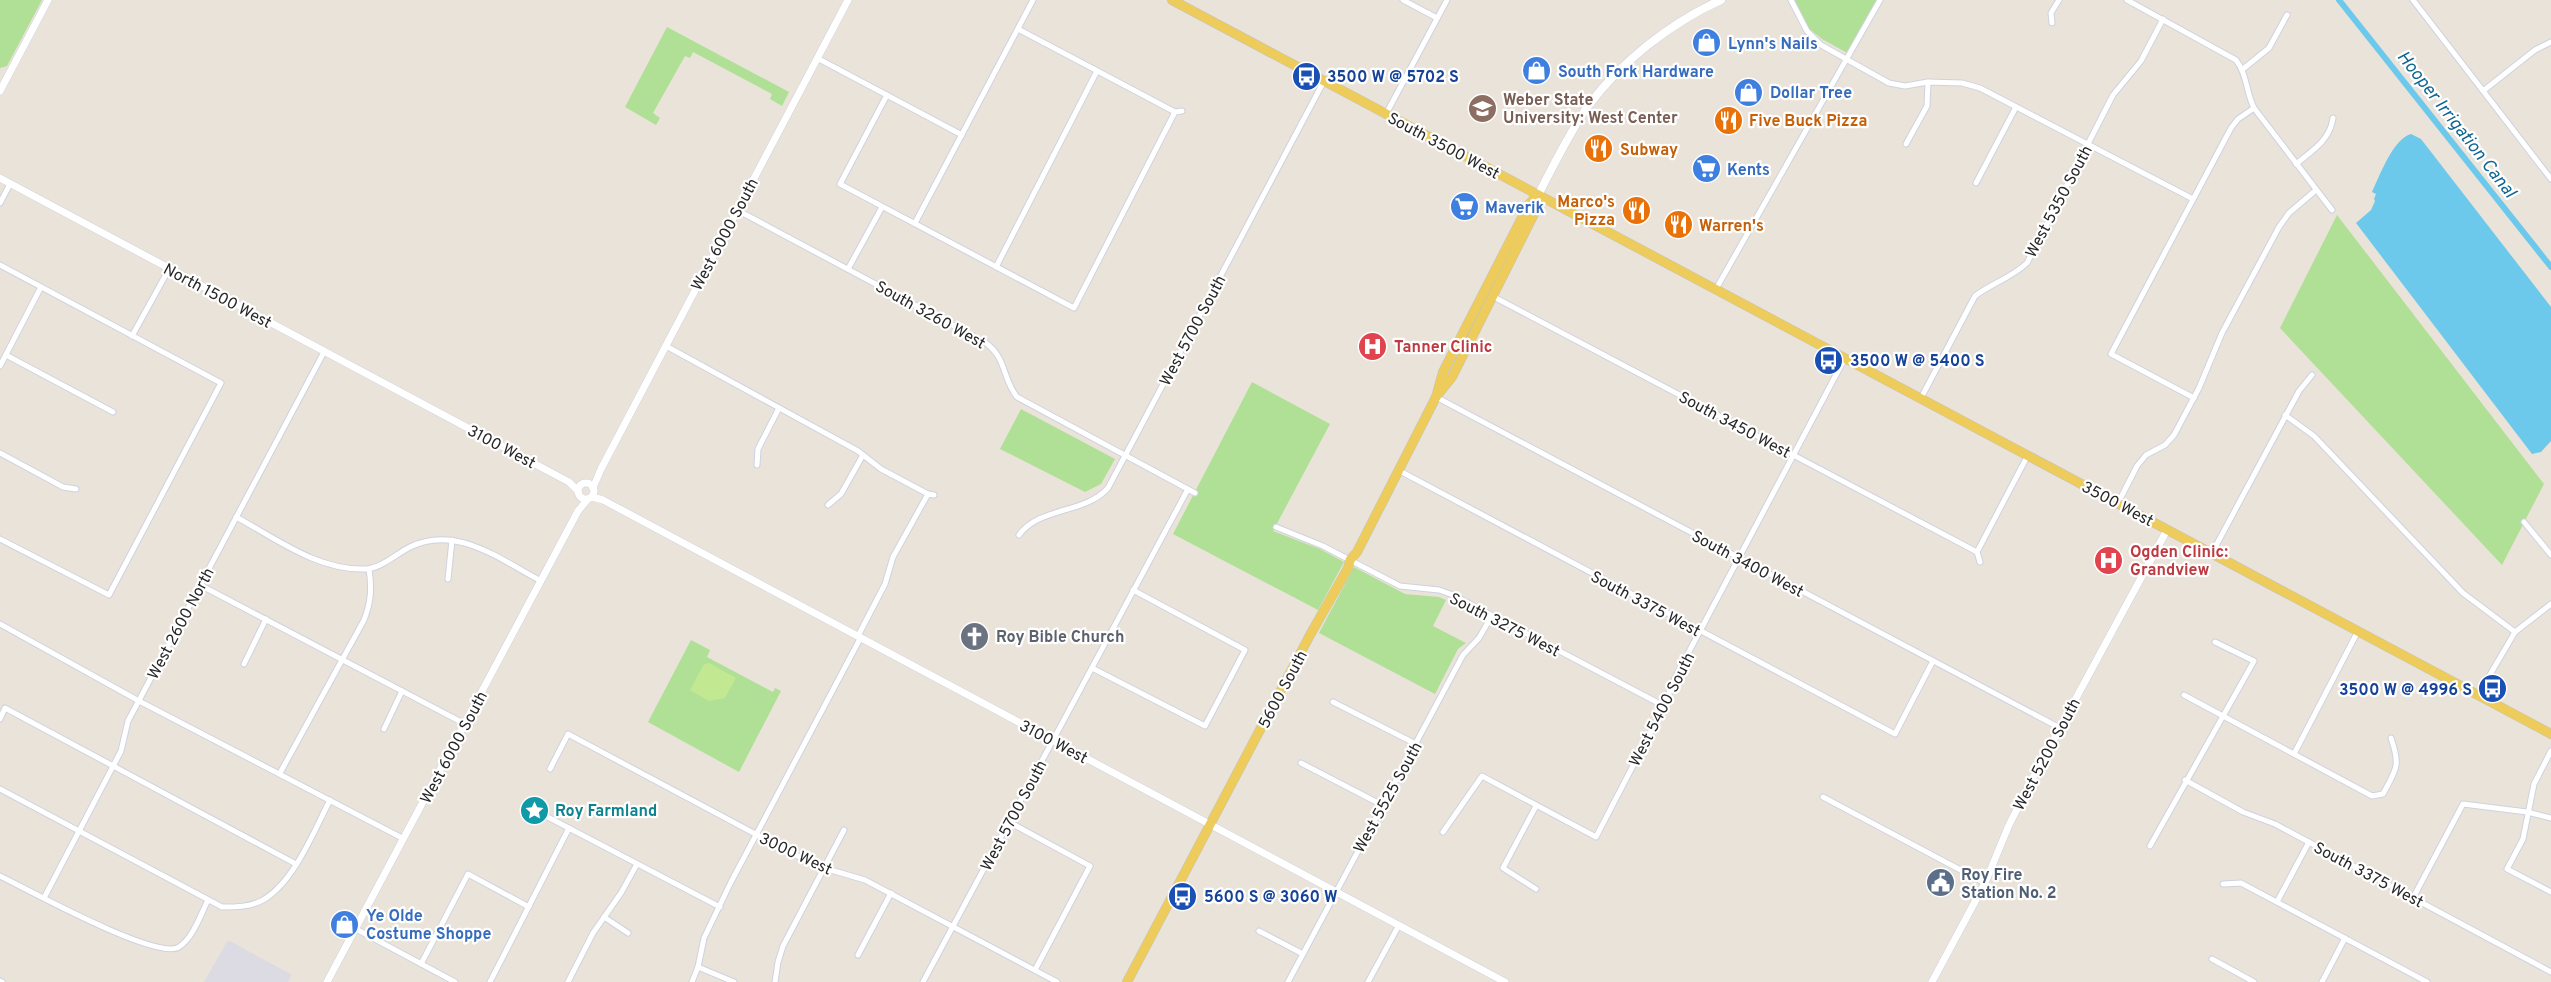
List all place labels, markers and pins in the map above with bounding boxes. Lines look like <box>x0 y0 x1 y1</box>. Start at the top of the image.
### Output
shop icon: Lynn's Nails <box>1691 27 1723 59</box>
place label: Lynn's Nails <box>1728 35 1818 55</box>
shop icon: South Fork Hardware <box>1521 55 1553 87</box>
bus stop icon: 3500 W @ 5702 S <box>1290 60 1322 92</box>
place label: South Fork Hardware <box>1558 63 1714 83</box>
place label: 3500 W @ 5702 S <box>1327 68 1459 88</box>
shop icon: Dollar Tree <box>1733 76 1765 108</box>
place label: Dollar Tree <box>1770 84 1852 104</box>
place label: Weber State University: West Center <box>1503 91 1678 129</box>
school or university icon: Weber State University: West Center <box>1466 92 1498 124</box>
restaurant icon: Five Buck Pizza <box>1712 104 1744 136</box>
place label: Five Buck Pizza <box>1749 112 1867 132</box>
restaurant icon: Subway <box>1583 133 1615 165</box>
place label: Subway <box>1620 141 1678 161</box>
supermarket icon: Kents <box>1690 153 1722 185</box>
place label: Kents <box>1727 161 1770 181</box>
supermarket icon: Maverik <box>1448 191 1480 223</box>
place label: Marco's Pizza <box>1557 193 1615 231</box>
restaurant icon: Marco's Pizza <box>1620 194 1652 226</box>
place label: Maverik <box>1485 199 1545 219</box>
restaurant icon: Warren's <box>1662 209 1694 241</box>
place label: Warren's <box>1699 217 1764 237</box>
hospital icon: Tanner Clinic <box>1357 330 1389 362</box>
place label: Tanner Clinic <box>1394 338 1492 358</box>
bus stop icon: 3500 W @ 5400 S <box>1813 344 1845 376</box>
place label: 3500 W @ 5400 S <box>1850 352 1985 372</box>
place label: Ogden Clinic: Grandview <box>2130 543 2228 581</box>
hospital icon: Ogden Clinic: Grandview <box>2093 544 2125 576</box>
church icon: Roy Bible Church <box>959 620 991 652</box>
place label: Roy Bible Church <box>996 628 1124 648</box>
bus stop icon: 3500 W @ 4996 S <box>2477 673 2509 705</box>
place label: 3500 W @ 4996 S <box>2339 681 2472 701</box>
place icon: Roy Farmland <box>518 794 550 826</box>
place label: Roy Farmland <box>555 802 657 822</box>
place label: Roy Fire Station No. 2 <box>1961 866 2057 904</box>
public building icon: Roy Fire Station No. 2 <box>1924 867 1956 899</box>
bus stop icon: 5600 S @ 3060 W <box>1167 880 1199 912</box>
place label: 5600 S @ 3060 W <box>1204 888 1338 908</box>
place label: Ye Olde Costume Shoppe <box>366 907 491 945</box>
shop icon: Ye Olde Costume Shoppe <box>329 908 361 940</box>

